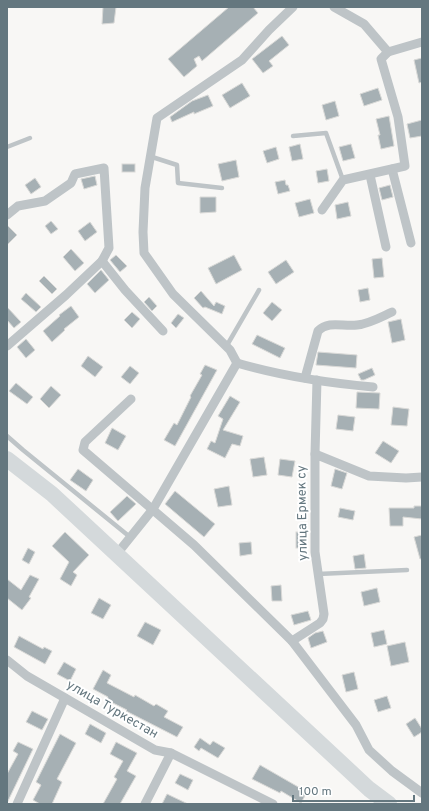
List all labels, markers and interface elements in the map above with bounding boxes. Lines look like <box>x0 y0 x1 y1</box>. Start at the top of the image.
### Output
street label: улица Ермек су <box>294 465 312 561</box>
street label: улица Туркестан <box>63 677 161 743</box>
scale bar <box>293 777 414 803</box>
text: 100 m <box>299 784 332 800</box>

